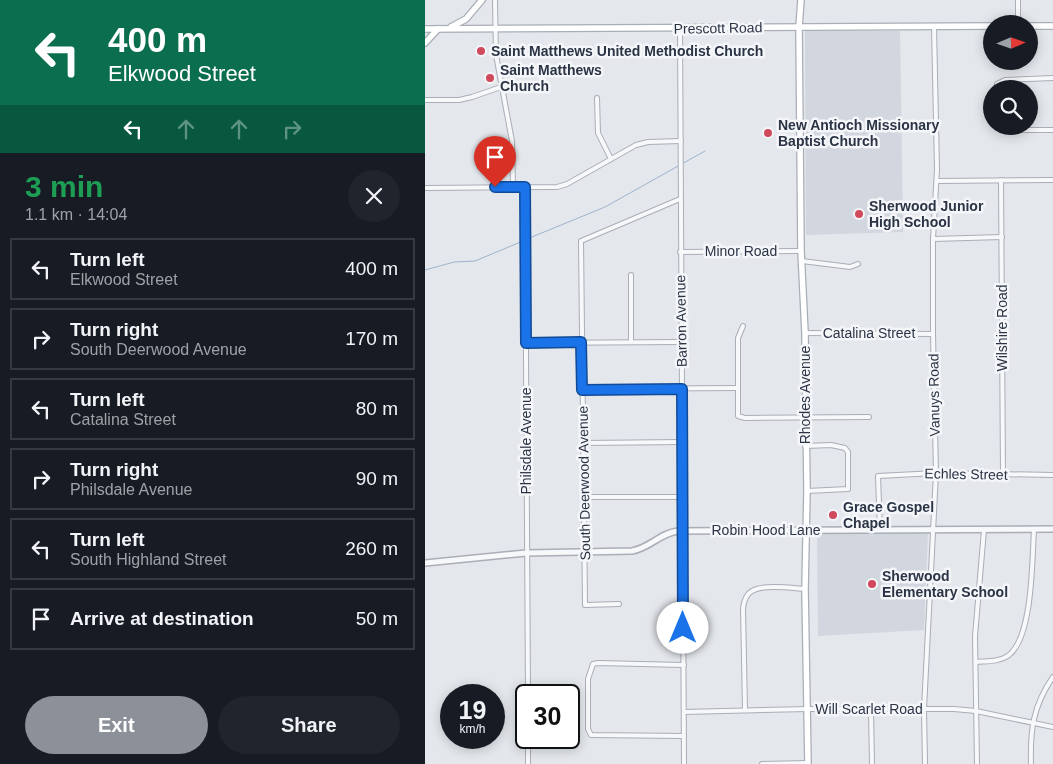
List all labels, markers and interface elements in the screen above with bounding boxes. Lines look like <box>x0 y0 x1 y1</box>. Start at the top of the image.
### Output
north arrow <box>983 15 1037 70</box>
map controls <box>983 15 1038 135</box>
street label: Prescott Road <box>674 19 762 37</box>
icon: left <box>25 20 90 85</box>
text: 400 m <box>108 20 207 59</box>
place label: Saint Matthews United Methodist Church <box>491 43 763 59</box>
marker: Saint Matthews United Methodist Church <box>475 45 487 57</box>
text: Elkwood Street <box>108 61 256 86</box>
place label: Saint Matthews Church <box>500 62 602 94</box>
marker: Saint Matthews Church <box>484 72 496 84</box>
button: search <box>983 80 1038 135</box>
icon: left <box>119 115 147 143</box>
icon: ahead <box>172 115 200 143</box>
icon: ahead <box>225 115 253 143</box>
icon: right <box>278 115 306 143</box>
place label: New Antioch Missionary Baptist Church <box>778 117 940 149</box>
marker: New Antioch Missionary Baptist Church <box>762 127 774 139</box>
pin <box>474 136 516 187</box>
icon: arrive <box>481 143 509 171</box>
text: 3 min <box>25 170 103 203</box>
button: close <box>348 170 400 222</box>
place label: Sherwood Junior High School <box>869 198 984 230</box>
text: 1.1 km · 14:04 <box>25 206 127 223</box>
marker: Sherwood Junior High School <box>853 208 865 220</box>
street label: Minor Road <box>705 243 777 259</box>
text: Turn left <box>70 249 145 270</box>
icon: left <box>27 255 55 283</box>
text: 400 m <box>345 258 398 279</box>
text: Elkwood Street <box>70 271 178 288</box>
street label: Barron Avenue <box>672 274 690 367</box>
street label: Wilshire Road <box>994 284 1010 372</box>
text: Turn right <box>70 319 158 340</box>
icon: right <box>27 325 55 353</box>
street label: Catalina Street <box>823 325 915 341</box>
text: 170 m <box>345 328 398 349</box>
text: South Deerwood Avenue <box>70 341 247 358</box>
street label: Rhodes Avenue <box>797 345 813 444</box>
street label: Vanuys Road <box>925 353 943 437</box>
street label: Philsdale Avenue <box>518 387 534 495</box>
text: Turn left <box>70 389 145 410</box>
icon: left <box>27 395 55 423</box>
text: 80 m <box>356 398 398 419</box>
street label: South Deerwood Avenue <box>575 405 593 560</box>
text: Catalina Street <box>70 411 176 428</box>
text: Turn right <box>70 459 158 480</box>
icon: right <box>27 465 55 493</box>
street label: Echles Street <box>924 465 1008 483</box>
text: 90 m <box>356 468 398 489</box>
text: Philsdale Avenue <box>70 481 192 498</box>
place label: Grace Gospel Chapel <box>843 499 934 531</box>
marker: Grace Gospel Chapel <box>827 509 839 521</box>
street label: Robin Hood Lane <box>712 522 821 538</box>
text: Turn left <box>70 529 145 550</box>
icon: left <box>27 535 55 563</box>
text: 260 m <box>345 538 398 559</box>
text: South Highland Street <box>70 551 227 568</box>
place label: Sherwood Elementary School <box>882 568 1008 600</box>
marker: Sherwood Elementary School <box>866 578 878 590</box>
position arrow <box>656 601 708 653</box>
icon: arrive <box>27 605 55 633</box>
text: Arrive at destination <box>70 608 254 629</box>
text: 50 m <box>356 608 398 629</box>
speed limit sign: 30 <box>515 684 580 749</box>
button: Exit <box>25 696 208 754</box>
button: Share <box>218 696 400 754</box>
text: 19 <box>459 696 486 724</box>
street label: Will Scarlet Road <box>815 701 923 717</box>
text: km/h <box>459 722 486 736</box>

